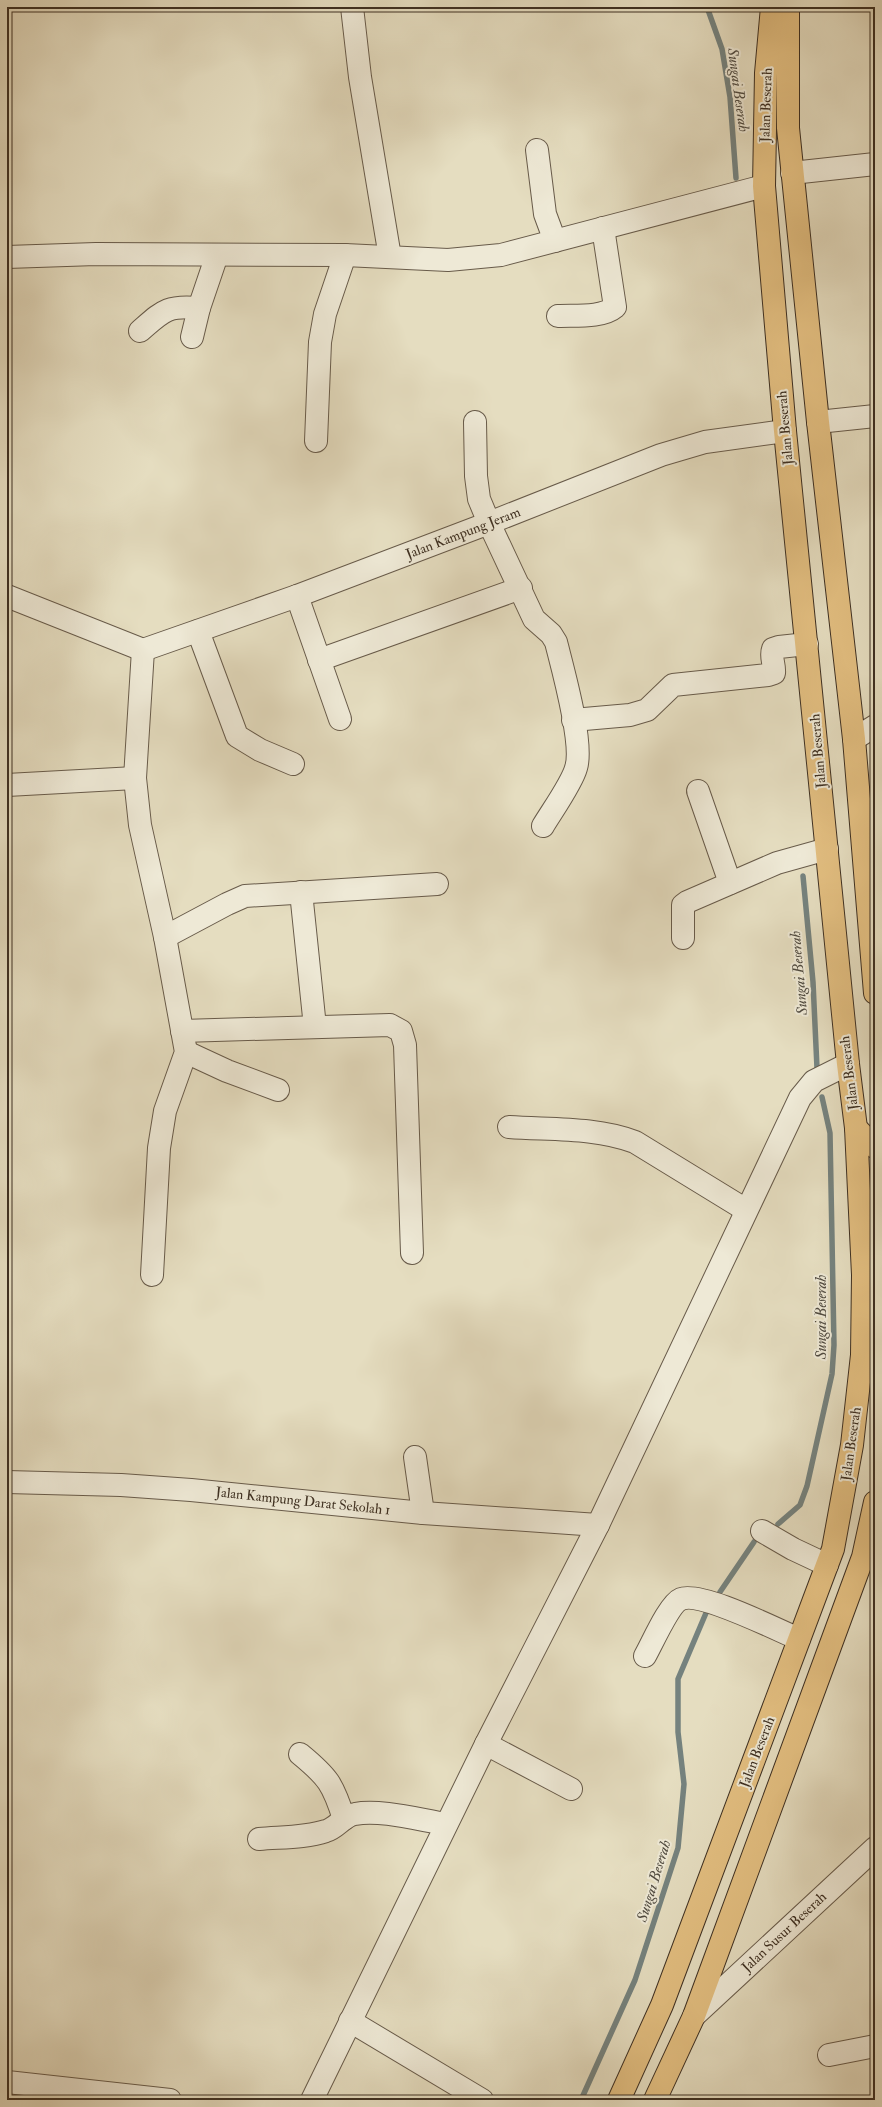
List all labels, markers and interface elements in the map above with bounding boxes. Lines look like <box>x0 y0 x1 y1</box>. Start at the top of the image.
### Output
water label: Sungai Beserah <box>723 46 753 133</box>
street label: Jalan Beserah <box>756 67 776 144</box>
street label: Jalan Beserah <box>773 389 797 467</box>
street label: Jalan Kampung Jeram <box>402 503 523 564</box>
street label: Jalan Beserah <box>806 712 830 790</box>
water label: Sungai Beserah <box>786 930 812 1017</box>
street label: Jalan Beserah <box>836 1034 862 1112</box>
water label: Sungai Beserah <box>812 1274 831 1360</box>
street label: Jalan Beserah <box>837 1405 865 1483</box>
street label: Jalan Kampung Darat Sekolah 1 <box>214 1483 391 1520</box>
street label: Jalan Beserah <box>735 1714 779 1791</box>
water label: Sungai Beserah <box>632 1838 676 1925</box>
street label: Jalan Susur Beserah <box>737 1888 830 1976</box>

